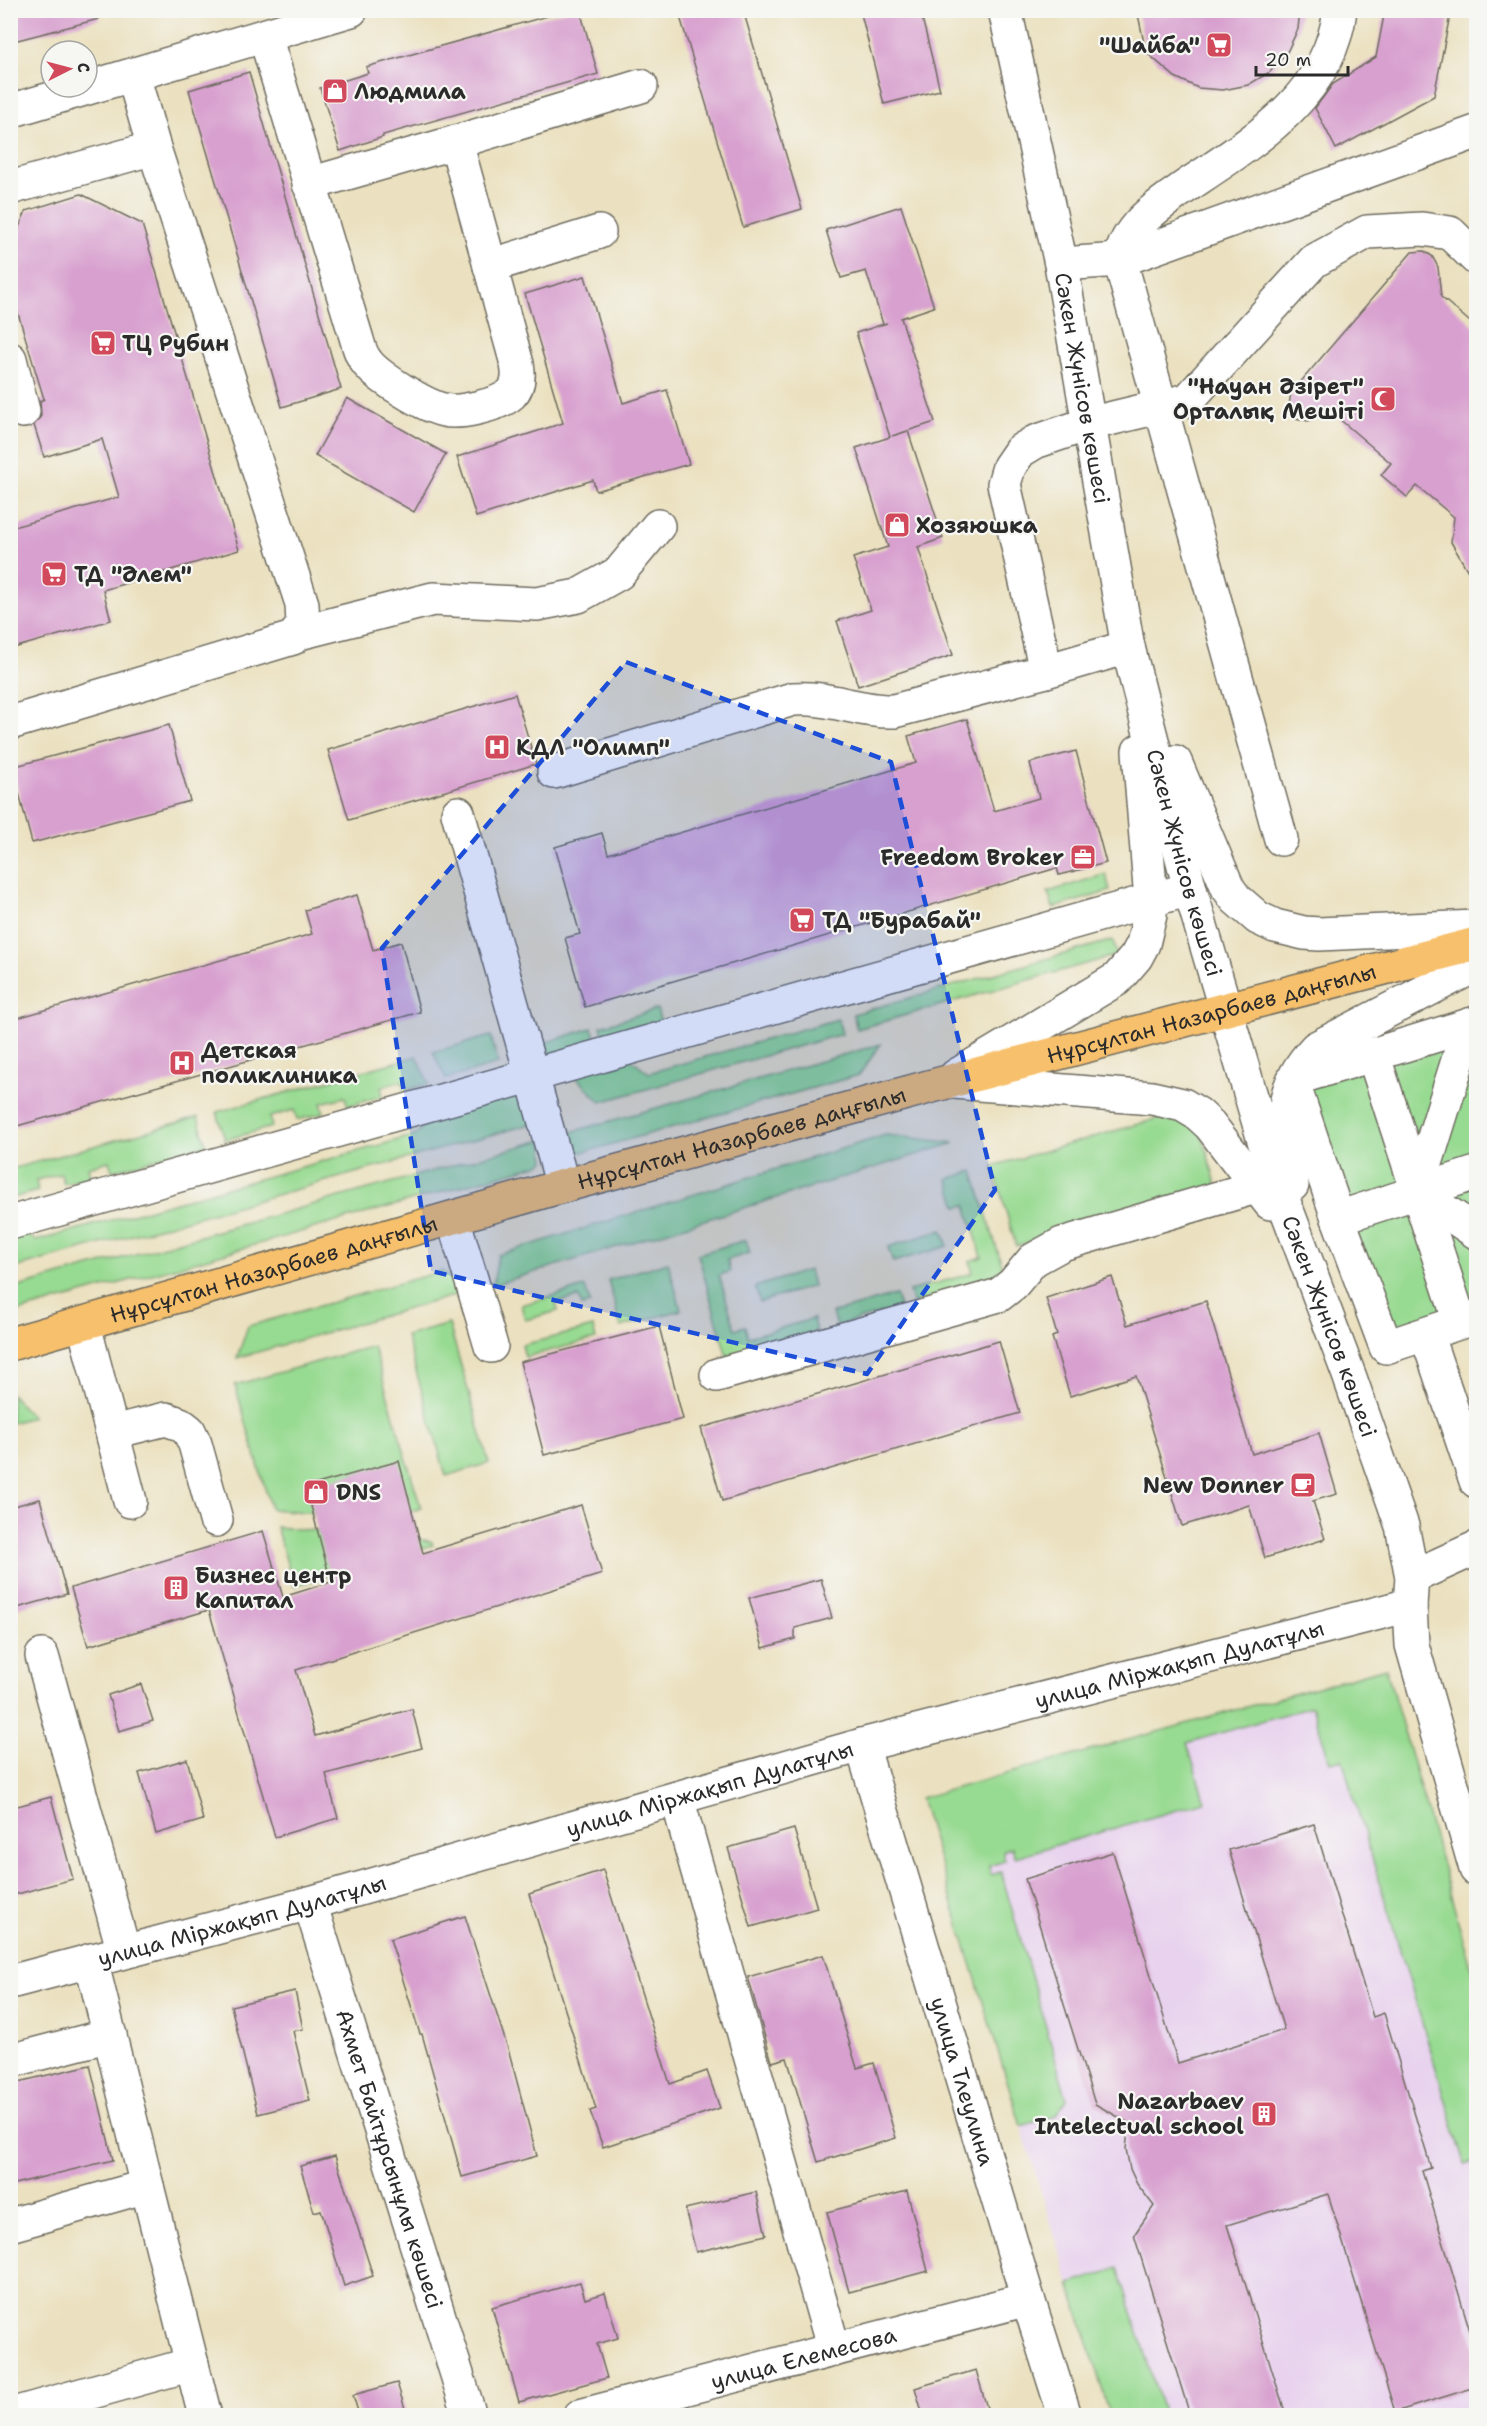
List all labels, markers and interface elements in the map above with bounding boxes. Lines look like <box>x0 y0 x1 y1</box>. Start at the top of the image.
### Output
supermarket icon: "Шайба" <box>1204 30 1234 60</box>
place label: "Шайба" <box>1099 31 1200 60</box>
north arrow <box>39 39 99 99</box>
scale bar <box>1256 39 1348 77</box>
text: 20 m <box>1265 48 1311 72</box>
text: С <box>72 61 94 74</box>
shop icon: Людмила <box>320 76 350 106</box>
place label: Людмила <box>354 77 466 106</box>
street label: Сәкен Жүнісов көшесі <box>1048 270 1117 506</box>
supermarket icon: ТЦ Рубин <box>88 328 118 358</box>
place label: ТЦ Рубин <box>122 329 229 358</box>
place label: "Науан Әзірет" Орталық Мешіті <box>1173 372 1364 426</box>
mosque icon: "Науан Әзірет" Орталық Мешіті <box>1368 384 1398 414</box>
shop icon: Хозяюшка <box>882 510 912 540</box>
place label: Хозяюшка <box>916 511 1038 540</box>
supermarket icon: ТД "Әлем" <box>39 559 69 589</box>
place label: ТД "Әлем" <box>74 560 192 589</box>
hospital icon: КДЛ "Олимп" <box>482 732 512 762</box>
place label: КДЛ "Олимп" <box>516 733 670 762</box>
street label: Сәкен Жүнісов көшесі <box>1140 746 1229 980</box>
office icon: Freedom Broker <box>1068 842 1098 872</box>
place label: Freedom Broker <box>880 843 1064 872</box>
supermarket icon: ТД "Бурабай" <box>787 905 817 935</box>
place label: ТД "Бурабай" <box>822 906 981 935</box>
street label: Нұрсұлтан Назарбаев даңғылы <box>1043 957 1379 1070</box>
place label: Детская поликлиника <box>201 1036 358 1090</box>
hospital icon: Детская поликлиника <box>167 1048 197 1078</box>
street label: Нұрсұлтан Назарбаев даңғылы <box>574 1080 909 1197</box>
street label: Нұрсұлтан Назарбаев даңғылы <box>106 1209 441 1330</box>
street label: Сәкен Жүнісов көшесі <box>1275 1211 1384 1441</box>
cafe icon: New Donner <box>1288 1470 1318 1500</box>
place label: New Donner <box>1143 1471 1284 1500</box>
shop icon: DNS <box>301 1477 331 1507</box>
place label: DNS <box>336 1478 381 1507</box>
place label: Бизнес центр Капитал <box>195 1561 351 1615</box>
building icon: Бизнес центр Капитал <box>161 1573 191 1603</box>
street label: улица Міржақып Дулатұлы <box>1032 1614 1327 1715</box>
street label: улица Міржақып Дулатұлы <box>563 1734 857 1844</box>
street label: улица Міржақып Дулатұлы <box>95 1868 390 1973</box>
street label: улица Тлеулина <box>923 1993 1001 2170</box>
street label: Ахмет Байтұрсынұлы көшесі <box>329 2006 450 2312</box>
place label: Nazarbaev Intelectual school <box>1034 2087 1244 2141</box>
building icon: Nazarbaev Intelectual school <box>1249 2099 1279 2129</box>
street label: улица Елемесова <box>708 2320 900 2396</box>

